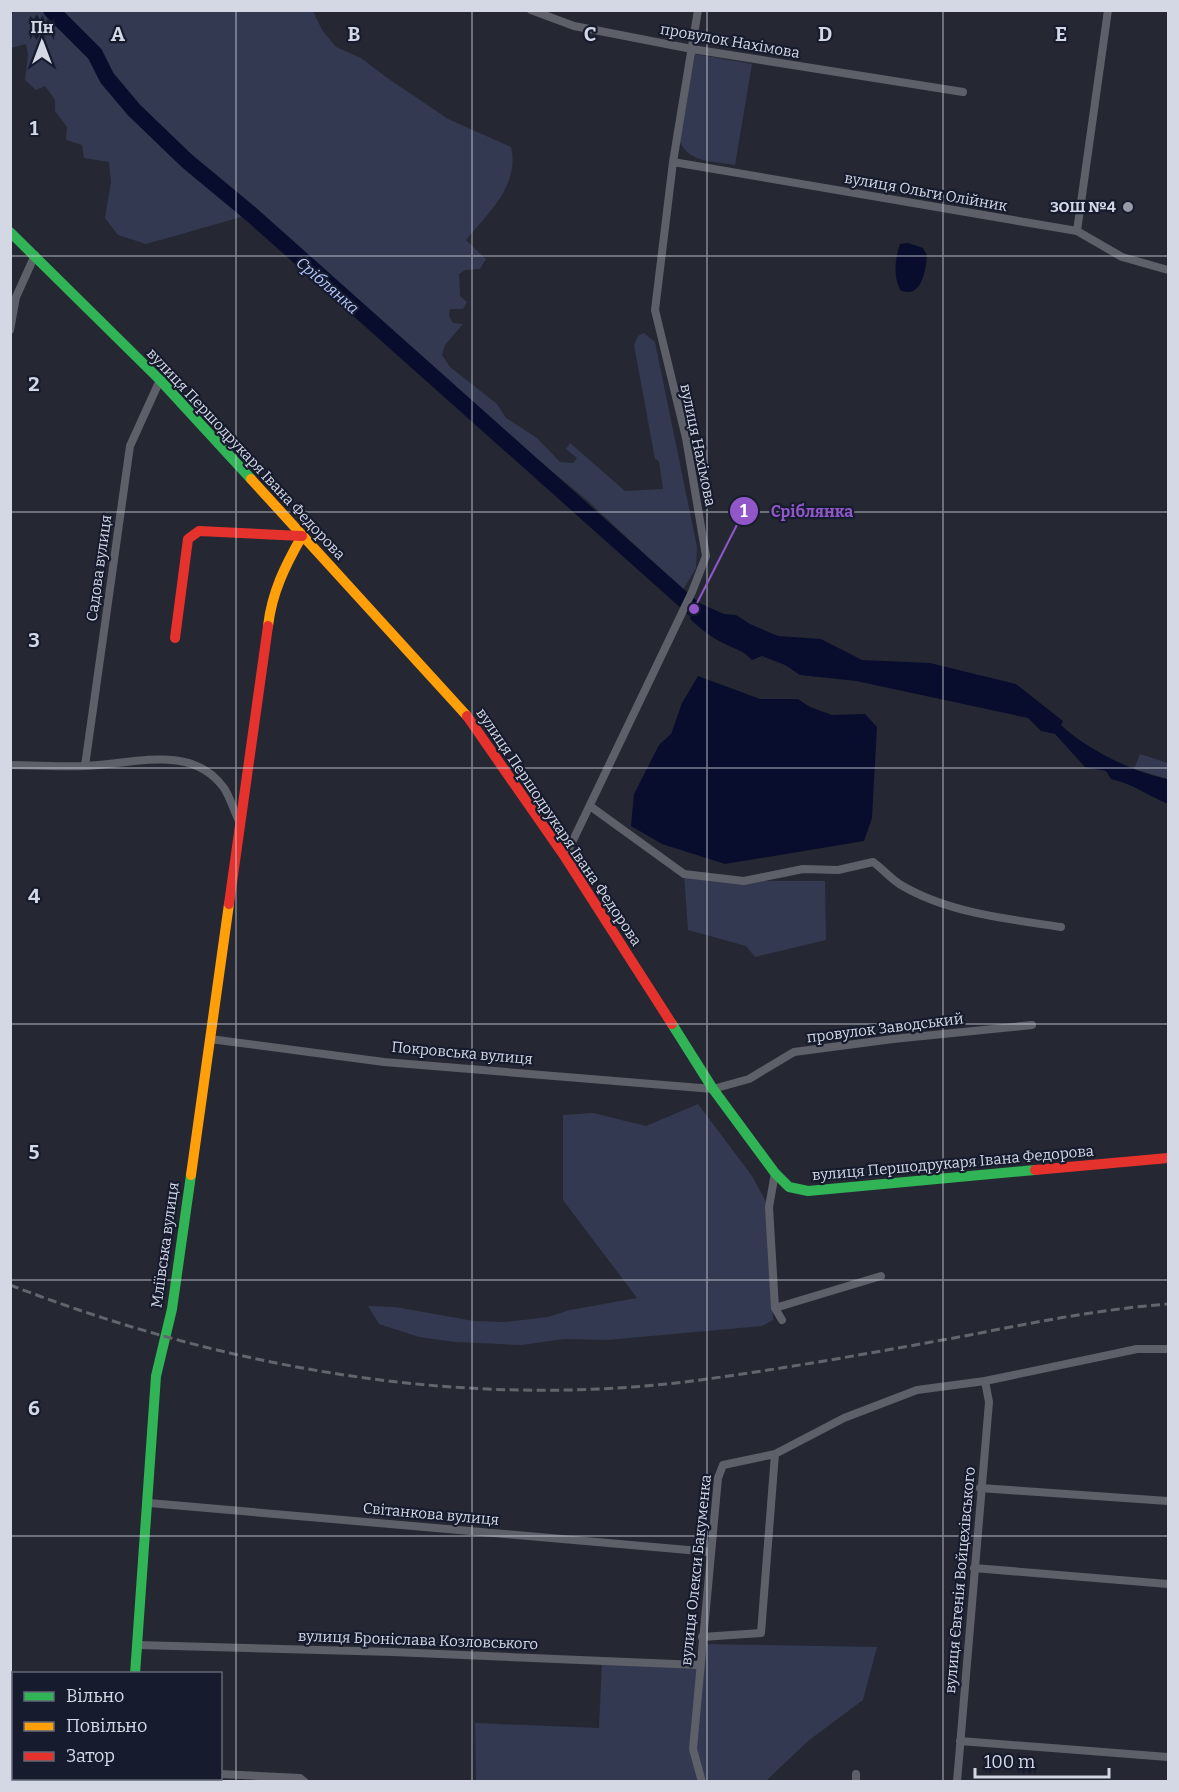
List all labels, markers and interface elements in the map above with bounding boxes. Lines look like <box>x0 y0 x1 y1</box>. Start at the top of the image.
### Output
north arrow <box>12 12 72 72</box>
text: Пн <box>30 18 54 37</box>
street label: провулок Нахімова <box>659 20 801 62</box>
text: A <box>111 22 126 46</box>
text: B <box>348 22 361 46</box>
text: C <box>584 22 596 46</box>
text: D <box>818 22 832 46</box>
text: E <box>1055 22 1067 46</box>
text: 1 <box>30 116 39 140</box>
street label: вулиця Ольги Олійник <box>843 169 1009 215</box>
place label: ЗОШ №4 <box>1050 198 1116 216</box>
marker: ЗОШ №4 <box>1121 200 1135 214</box>
water label: Сріблянка <box>292 253 363 318</box>
street label: вулиця Першодрукаря Івана Федорова <box>143 344 349 564</box>
text: 2 <box>28 372 40 396</box>
street label: вулиця Нахімова <box>676 382 720 508</box>
callout: Сріблянка <box>729 494 865 528</box>
text: 1 <box>740 500 748 522</box>
text: Сріблянка <box>771 502 853 521</box>
street label: Садова вулиця <box>83 514 115 622</box>
text: 3 <box>28 628 40 652</box>
street label: вулиця Першодрукаря Івана Федорова <box>472 705 646 949</box>
text: 4 <box>28 884 40 908</box>
street label: провулок Заводський <box>806 1009 965 1047</box>
street label: Покровська вулиця <box>391 1038 533 1068</box>
text: 5 <box>29 1140 40 1164</box>
street label: вулиця Першодрукаря Івана Федорова <box>811 1142 1095 1184</box>
street label: Мліївська вулиця <box>147 1181 183 1309</box>
text: 6 <box>28 1396 40 1420</box>
street label: вулиця Євгенія Войцехівського <box>941 1466 979 1694</box>
street label: вулиця Олекси Бакуменка <box>677 1474 715 1666</box>
street label: Світанкова вулиця <box>362 1499 500 1529</box>
street label: вулиця Броніслава Козловського <box>298 1627 538 1653</box>
legend <box>12 1672 222 1780</box>
text: Вільно <box>66 1685 124 1707</box>
text: Повільно <box>66 1715 147 1737</box>
scale bar <box>975 1741 1108 1779</box>
text: Затор <box>66 1745 115 1767</box>
text: 100 m <box>984 1751 1035 1773</box>

